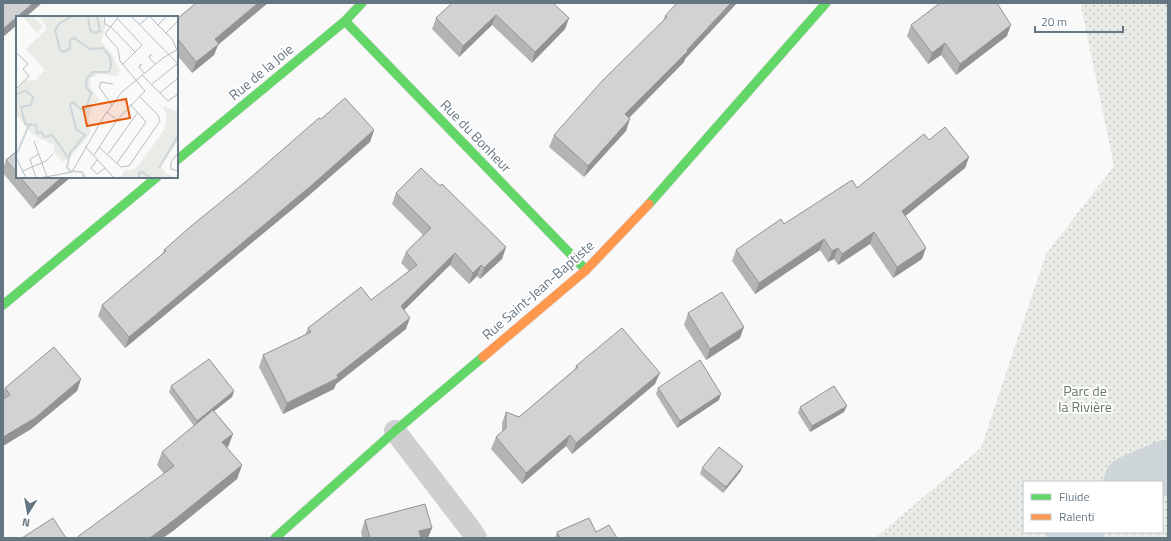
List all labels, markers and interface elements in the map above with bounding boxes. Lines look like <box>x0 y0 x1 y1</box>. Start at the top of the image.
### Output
scale bar <box>1035 8 1123 34</box>
text: 20 m <box>1041 12 1067 31</box>
inset map <box>16 16 178 178</box>
street label: Rue de la Joie <box>224 38 298 105</box>
street label: Rue du Bonheur <box>436 94 517 177</box>
street label: Rue Saint-Jean-Baptiste <box>477 235 598 344</box>
park label: Parc de la Rivière <box>1058 380 1112 417</box>
legend <box>1023 481 1163 533</box>
text: Fluide <box>1059 487 1090 506</box>
north arrow <box>8 493 48 533</box>
text: Ralenti <box>1059 507 1094 526</box>
text: N <box>21 514 31 531</box>

